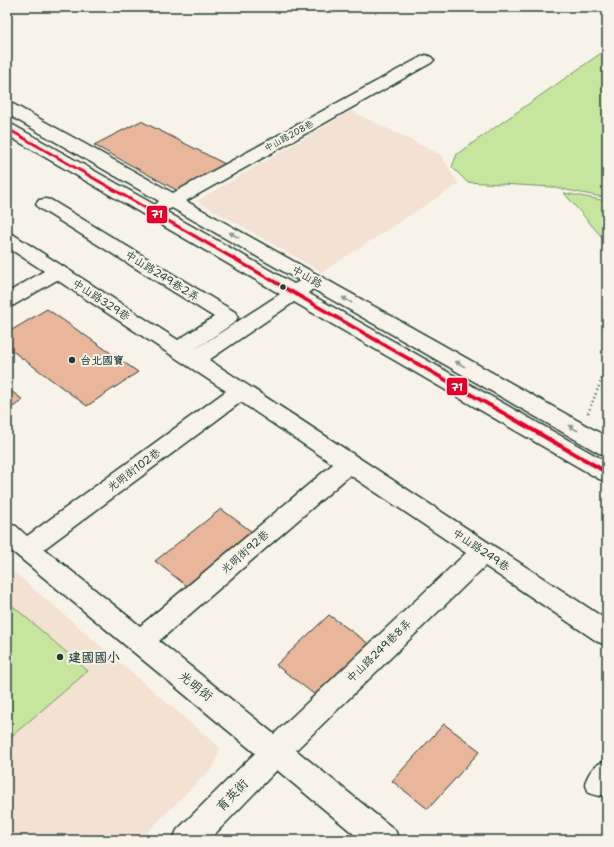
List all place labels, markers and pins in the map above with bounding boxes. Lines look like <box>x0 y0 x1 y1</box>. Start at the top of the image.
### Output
unlabelled marker <box>278 282 288 292</box>
place label: 台北國寶 <box>80 353 124 368</box>
marker: 台北國寶 <box>67 355 77 365</box>
place label: 建國國小 <box>68 649 120 666</box>
marker: 建國國小 <box>55 652 65 662</box>

